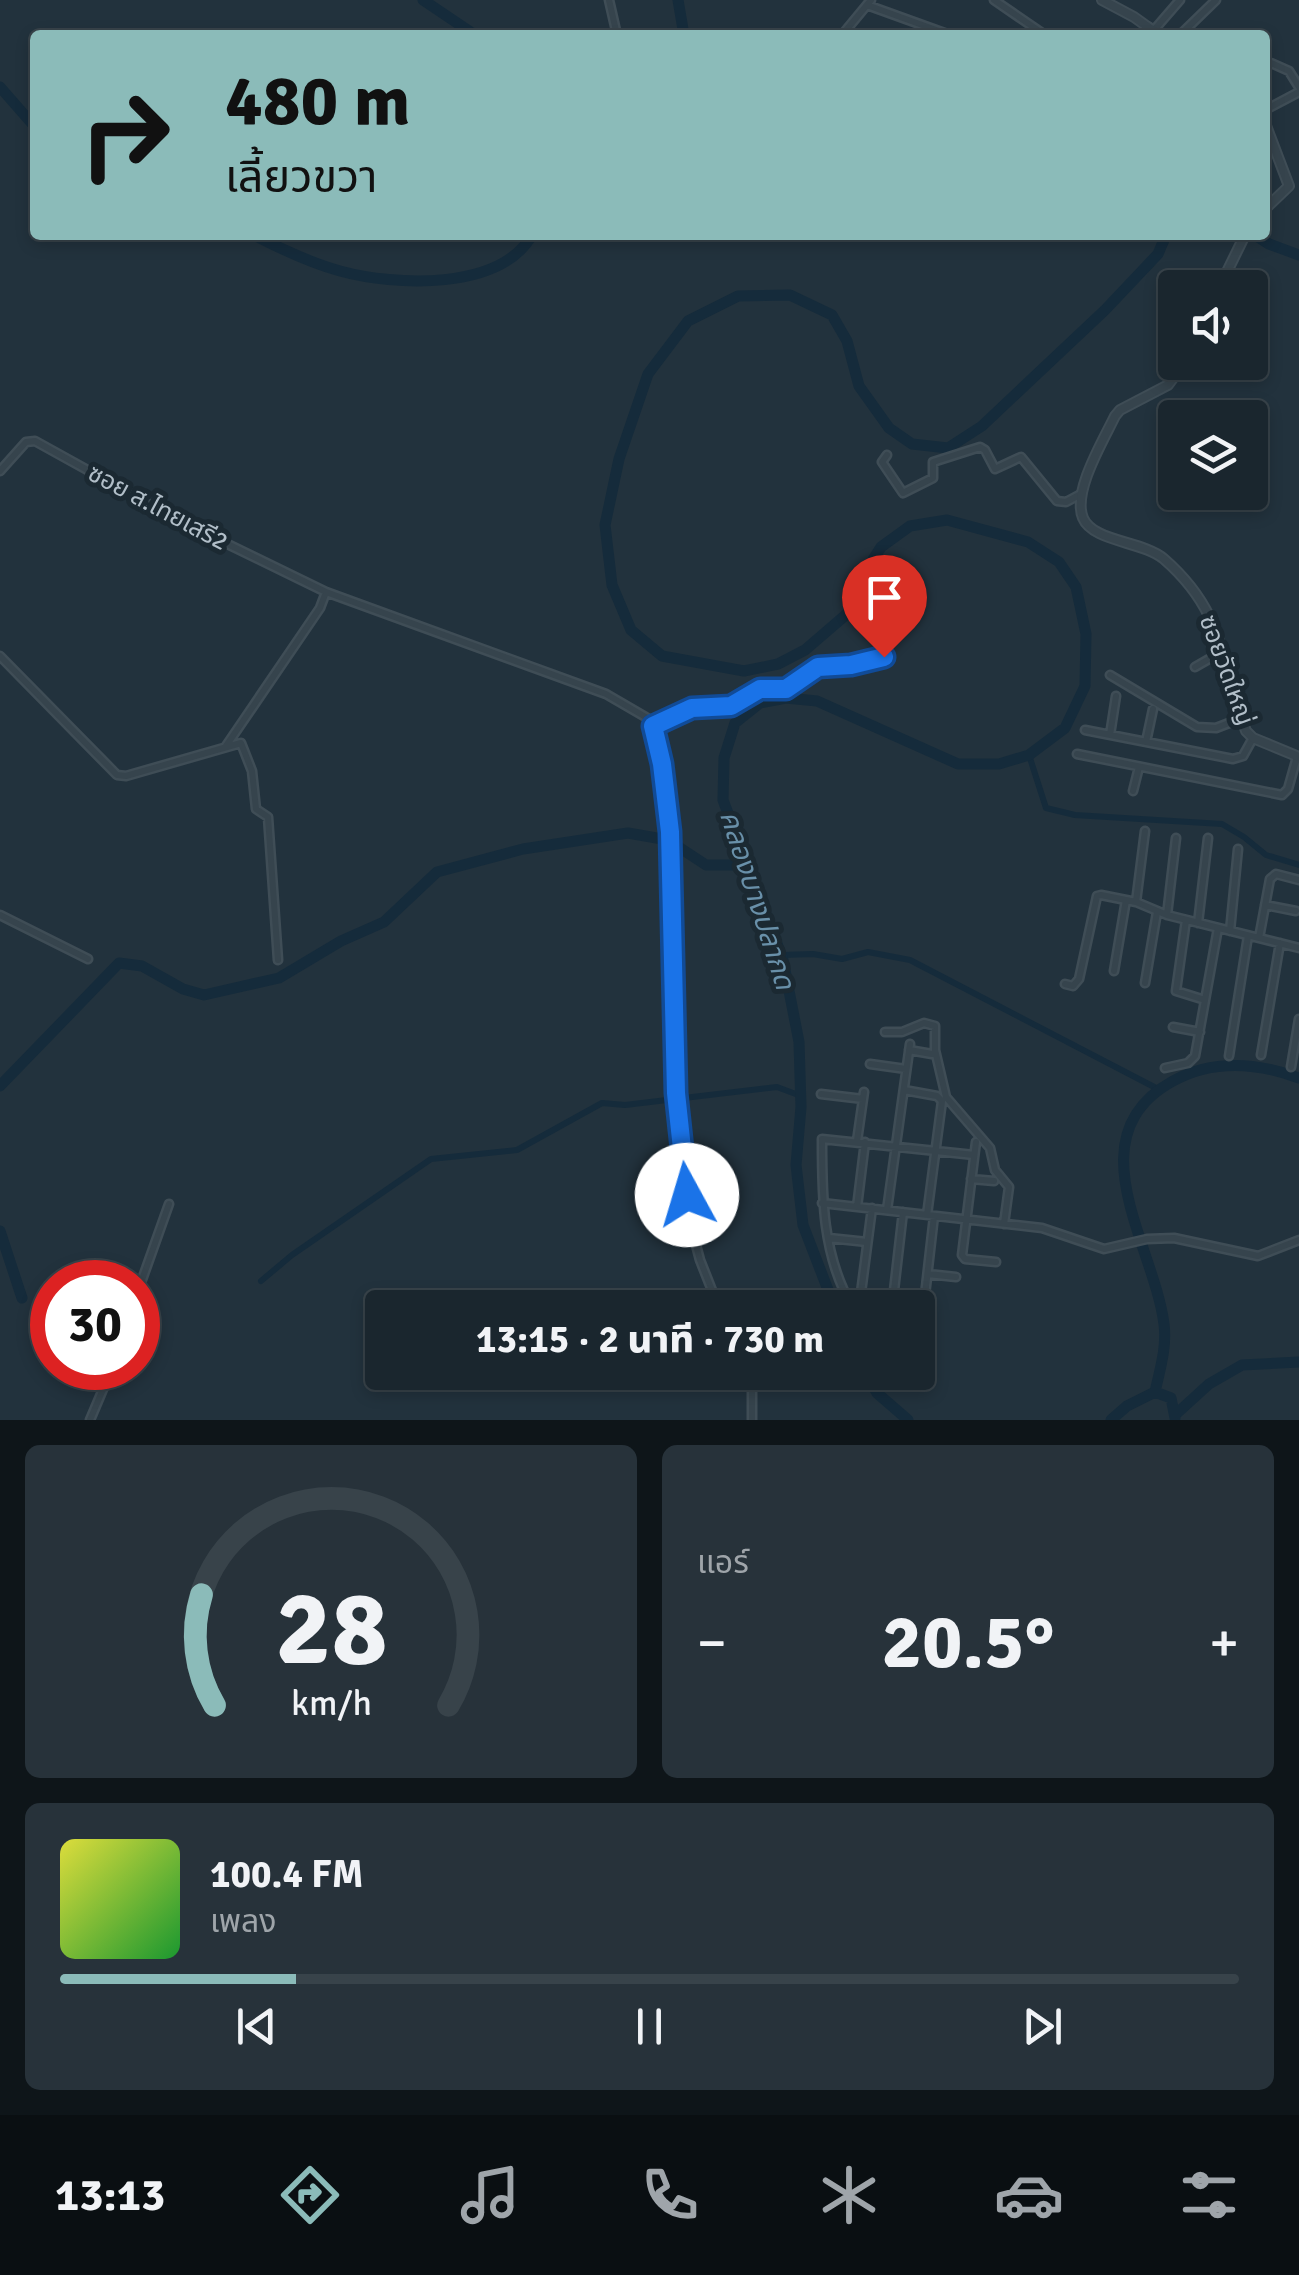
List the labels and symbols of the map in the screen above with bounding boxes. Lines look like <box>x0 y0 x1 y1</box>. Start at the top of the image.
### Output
street label: ซอย ส.ไทยเสรี2 <box>83 457 233 557</box>
pin <box>842 555 927 658</box>
street label: ซอยวัดใหญ่ <box>1193 610 1261 730</box>
water label: คลองบางปลากด <box>712 806 802 994</box>
position arrow <box>635 1143 739 1247</box>
speed limit sign: 30 <box>30 1260 160 1390</box>

